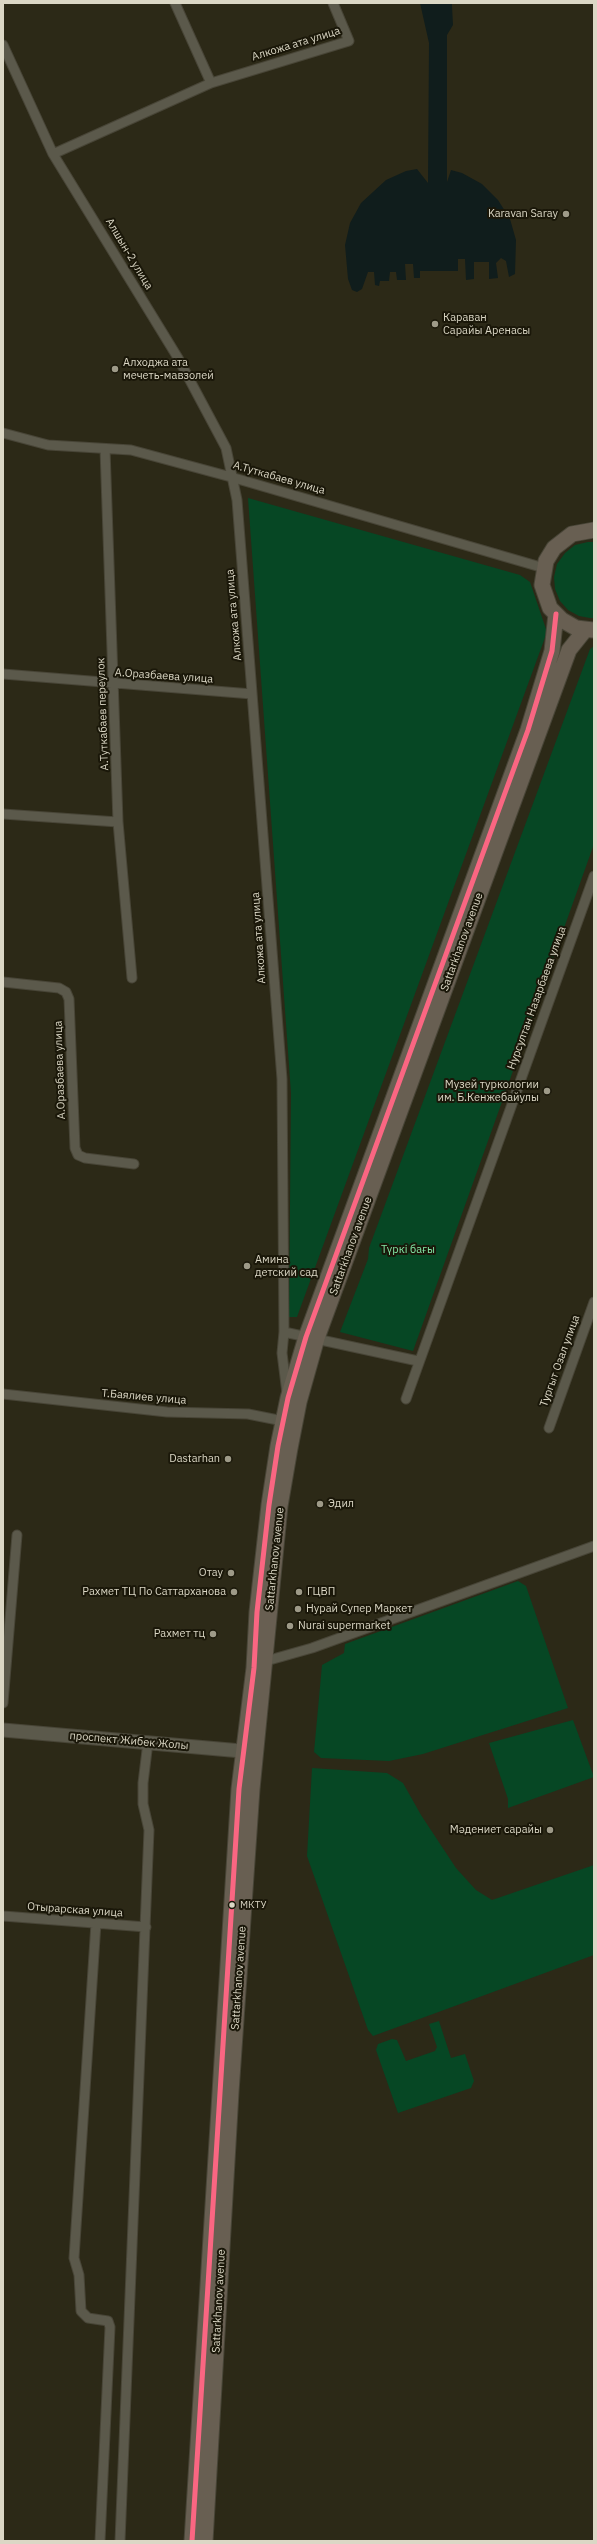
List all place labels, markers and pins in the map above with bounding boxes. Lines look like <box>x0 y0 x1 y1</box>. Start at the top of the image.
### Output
place label: Karavan Saray <box>488 207 558 221</box>
marker: Karavan Saray <box>561 209 571 219</box>
place label: Караван Сарайы Аренасы <box>443 311 530 337</box>
marker: Караван Сарайы Аренасы <box>430 319 440 329</box>
place label: Алходжа ата мечеть-мавзолей <box>123 356 214 382</box>
marker: Алходжа ата мечеть-мавзолей <box>110 364 120 374</box>
place label: Музей туркологии им. Б.Кенжебайулы <box>437 1078 539 1104</box>
marker: Музей туркологии им. Б.Кенжебайулы <box>542 1086 552 1096</box>
place label: Амина детский сад <box>255 1253 318 1279</box>
marker: Амина детский сад <box>242 1261 252 1271</box>
place label: Dastarhan <box>169 1452 220 1466</box>
marker: Dastarhan <box>223 1454 233 1464</box>
place label: Эдил <box>328 1497 354 1511</box>
marker: Эдил <box>315 1499 325 1509</box>
place label: Отау <box>199 1566 223 1580</box>
marker: Отау <box>226 1568 236 1578</box>
place label: Рахмет ТЦ По Саттарханова <box>82 1585 226 1599</box>
place label: ГЦВП <box>307 1585 335 1599</box>
marker: Рахмет ТЦ По Саттарханова <box>229 1587 239 1597</box>
marker: ГЦВП <box>294 1587 304 1597</box>
place label: Нурай Супер Маркет <box>306 1602 412 1616</box>
marker: Нурай Супер Маркет <box>293 1604 303 1614</box>
place label: Nurai supermarket <box>298 1619 390 1633</box>
marker: Nurai supermarket <box>285 1621 295 1631</box>
place label: Рахмет тц <box>154 1627 205 1641</box>
marker: Рахмет тц <box>208 1629 218 1639</box>
place label: Мәдениет сарайы <box>450 1823 542 1837</box>
marker: Мәдениет сарайы <box>545 1825 555 1835</box>
place label: МКТУ <box>240 1899 267 1911</box>
marker: МКТУ <box>227 1900 237 1910</box>

